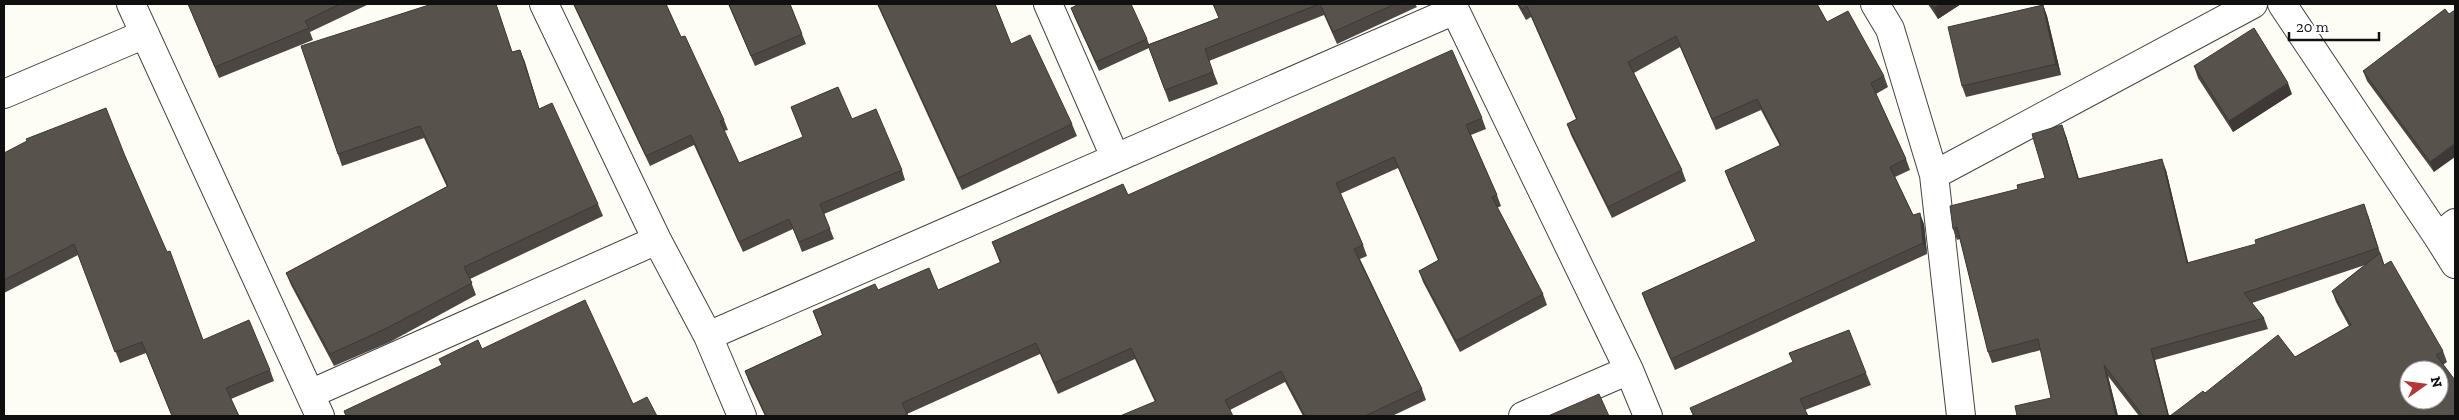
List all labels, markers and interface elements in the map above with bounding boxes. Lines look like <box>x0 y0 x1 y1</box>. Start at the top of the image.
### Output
scale bar <box>2289 10 2379 42</box>
text: 20 m <box>2296 18 2329 36</box>
north arrow <box>2399 360 2449 410</box>
text: N <box>2427 375 2446 390</box>

